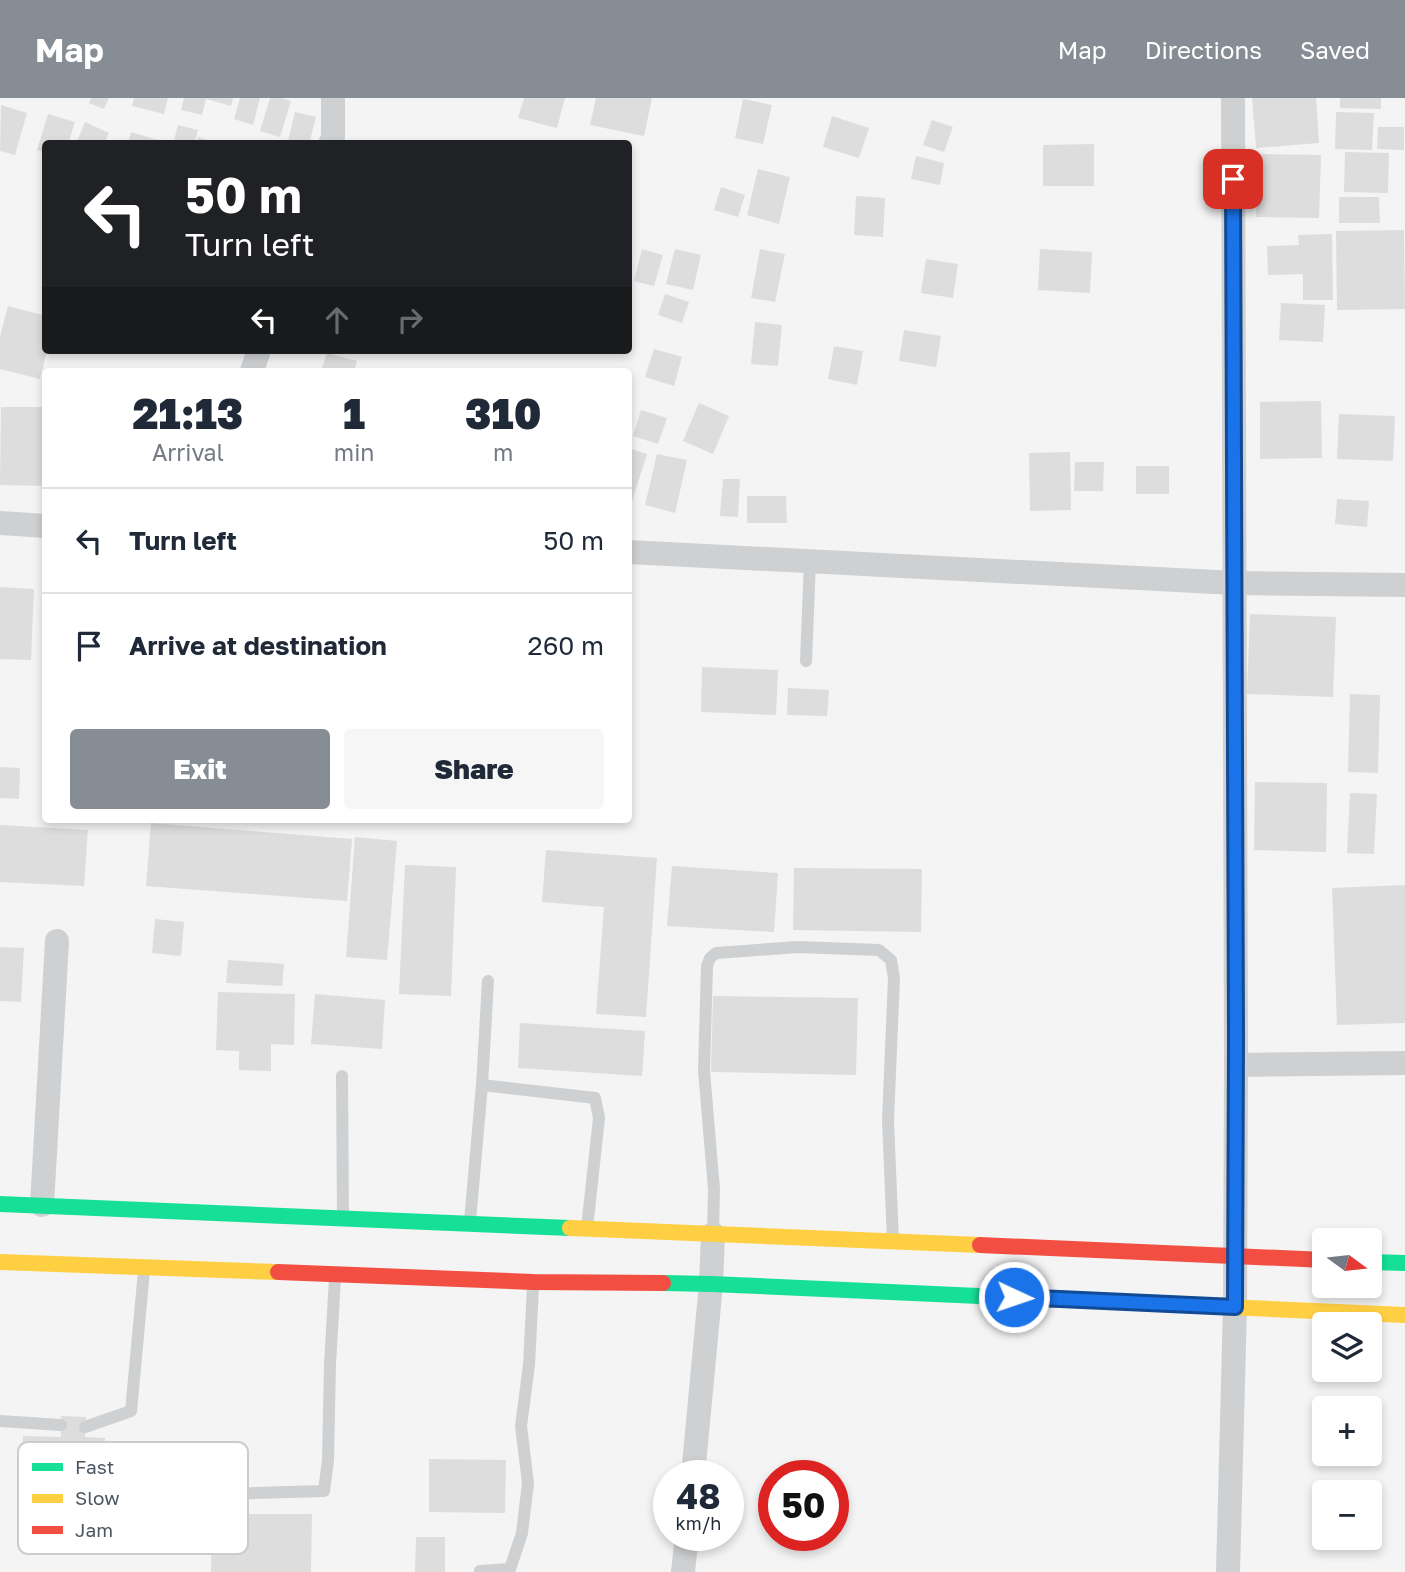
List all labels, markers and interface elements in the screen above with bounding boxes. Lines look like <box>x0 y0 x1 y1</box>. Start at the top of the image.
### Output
text: Map <box>35 30 104 69</box>
text: Map <box>1058 35 1107 64</box>
text: Directions <box>1145 35 1262 64</box>
text: Saved <box>1300 35 1370 64</box>
pin <box>1203 149 1263 209</box>
icon: arrive <box>1214 160 1252 198</box>
text: 50 m <box>185 165 302 224</box>
icon: left <box>70 168 161 259</box>
text: Turn left <box>185 225 314 263</box>
icon: left <box>245 301 283 339</box>
icon: ahead <box>318 301 356 339</box>
icon: right <box>391 301 429 339</box>
text: 21:13 <box>133 388 243 438</box>
text: 1 <box>343 388 365 438</box>
text: 310 <box>465 388 541 438</box>
text: Arrival <box>152 438 224 466</box>
text: min <box>334 438 375 466</box>
text: m <box>493 438 513 466</box>
icon: left <box>70 522 108 560</box>
text: Turn left <box>129 525 237 556</box>
text: 50 m <box>543 525 604 556</box>
icon: arrive <box>70 627 108 665</box>
text: Arrive at destination <box>129 630 387 661</box>
text: 260 m <box>528 630 604 661</box>
button: Exit <box>70 729 330 809</box>
button: Share <box>344 729 604 809</box>
north arrow <box>1312 1228 1382 1298</box>
map controls <box>1312 1228 1382 1550</box>
position arrow <box>977 1260 1051 1334</box>
button: layers <box>1312 1312 1382 1382</box>
button: + <box>1312 1396 1382 1466</box>
legend <box>18 1442 248 1554</box>
text: Fast <box>75 1455 114 1478</box>
speed limit sign: 50 <box>758 1460 849 1551</box>
text: 48 <box>676 1475 721 1517</box>
button: − <box>1312 1480 1382 1550</box>
text: Slow <box>75 1486 120 1509</box>
text: km/h <box>676 1512 721 1534</box>
text: Jam <box>75 1518 113 1541</box>

